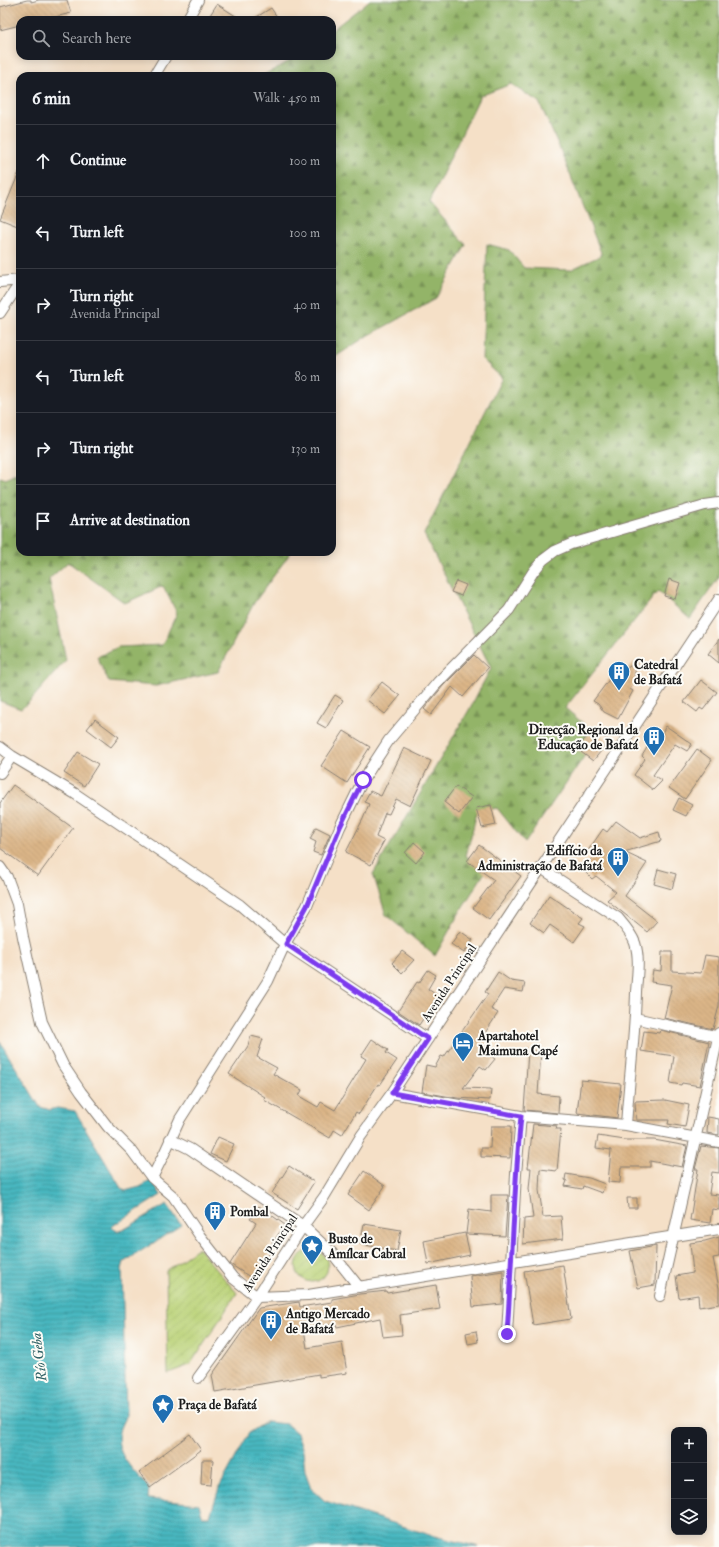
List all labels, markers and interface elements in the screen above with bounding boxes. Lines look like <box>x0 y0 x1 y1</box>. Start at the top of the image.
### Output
search box <box>16 16 336 60</box>
icon: search <box>30 27 52 49</box>
text: Search here <box>62 29 131 48</box>
text: 6 min <box>32 88 71 109</box>
text: Walk · 450 m <box>253 90 320 106</box>
icon: ahead <box>32 150 54 172</box>
text: Continue <box>70 151 126 170</box>
text: 100 m <box>289 153 320 169</box>
icon: left <box>32 222 54 244</box>
text: Turn left <box>70 223 124 242</box>
text: 100 m <box>289 225 320 241</box>
text: Turn right <box>70 287 133 306</box>
icon: right <box>32 294 54 316</box>
text: 40 m <box>294 297 320 313</box>
text: Avenida Principal <box>70 306 160 322</box>
icon: left <box>32 366 54 388</box>
text: Turn left <box>70 367 124 386</box>
text: 80 m <box>294 369 320 385</box>
icon: right <box>32 438 54 460</box>
text: Turn right <box>70 439 133 458</box>
text: 130 m <box>291 441 320 457</box>
icon: arrive <box>32 510 54 532</box>
text: Arrive at destination <box>70 511 190 530</box>
place label: Catedral de Bafatá <box>634 657 682 688</box>
building icon: Catedral de Bafatá <box>606 659 632 692</box>
place label: Direcção Regional da Educação de Bafatá <box>528 722 639 753</box>
building icon: Direcção Regional da Educação de Bafatá <box>641 724 667 757</box>
route start <box>354 771 372 789</box>
place label: Edifício da Administração de Bafatá <box>477 843 603 874</box>
building icon: Edifício da Administração de Bafatá <box>605 845 631 878</box>
street label: Avenida Principal <box>417 940 481 1026</box>
place label: Apartahotel Maimuna Capé <box>477 1028 558 1060</box>
hotel icon: Apartahotel Maimuna Capé <box>450 1030 476 1063</box>
building icon: Pombal <box>202 1199 228 1232</box>
place label: Pombal <box>230 1204 269 1220</box>
street label: Avenida Principal <box>238 1210 302 1296</box>
place label: Busto de Amílcar Cabral <box>327 1231 407 1262</box>
place icon: Busto de Amílcar Cabral <box>299 1233 325 1266</box>
place label: Antigo Mercado de Bafatá <box>285 1306 371 1337</box>
building icon: Antigo Mercado de Bafatá <box>258 1308 284 1341</box>
route end <box>498 1325 516 1343</box>
water label: Río Geba <box>28 1331 51 1383</box>
place icon: Praça de Bafatá <box>150 1392 176 1425</box>
place label: Praça de Bafatá <box>178 1397 257 1413</box>
map controls <box>671 1427 707 1535</box>
button: + <box>671 1427 707 1463</box>
button: − <box>671 1463 707 1499</box>
button: layers <box>671 1499 707 1535</box>

